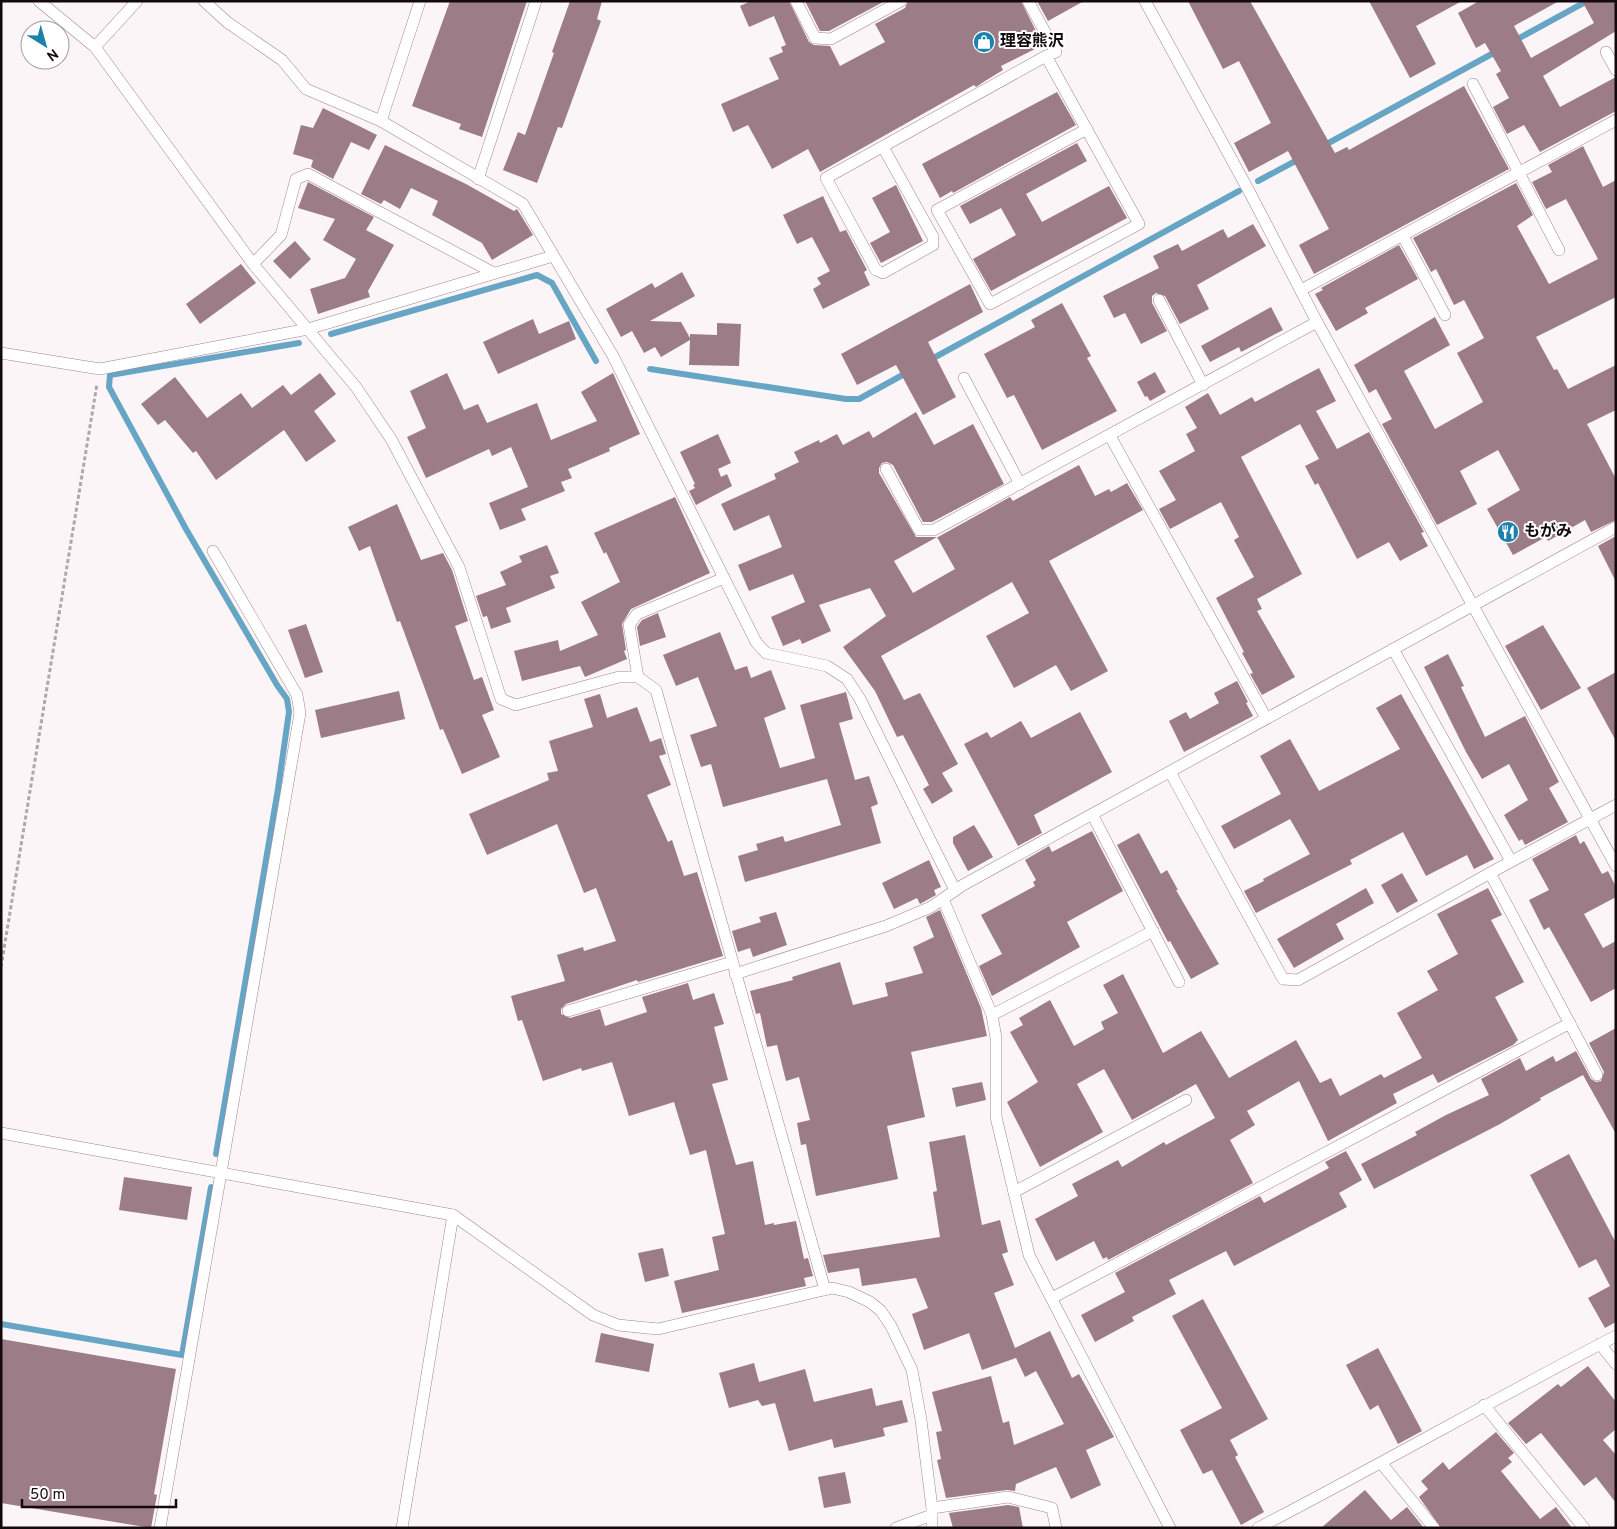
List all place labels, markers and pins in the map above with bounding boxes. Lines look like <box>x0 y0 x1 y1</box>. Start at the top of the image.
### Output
shop icon: 理容熊沢 <box>972 30 996 54</box>
place label: 理容熊沢 <box>1000 31 1064 52</box>
restaurant icon: もがみ <box>1496 520 1520 544</box>
place label: もがみ <box>1524 522 1572 542</box>

